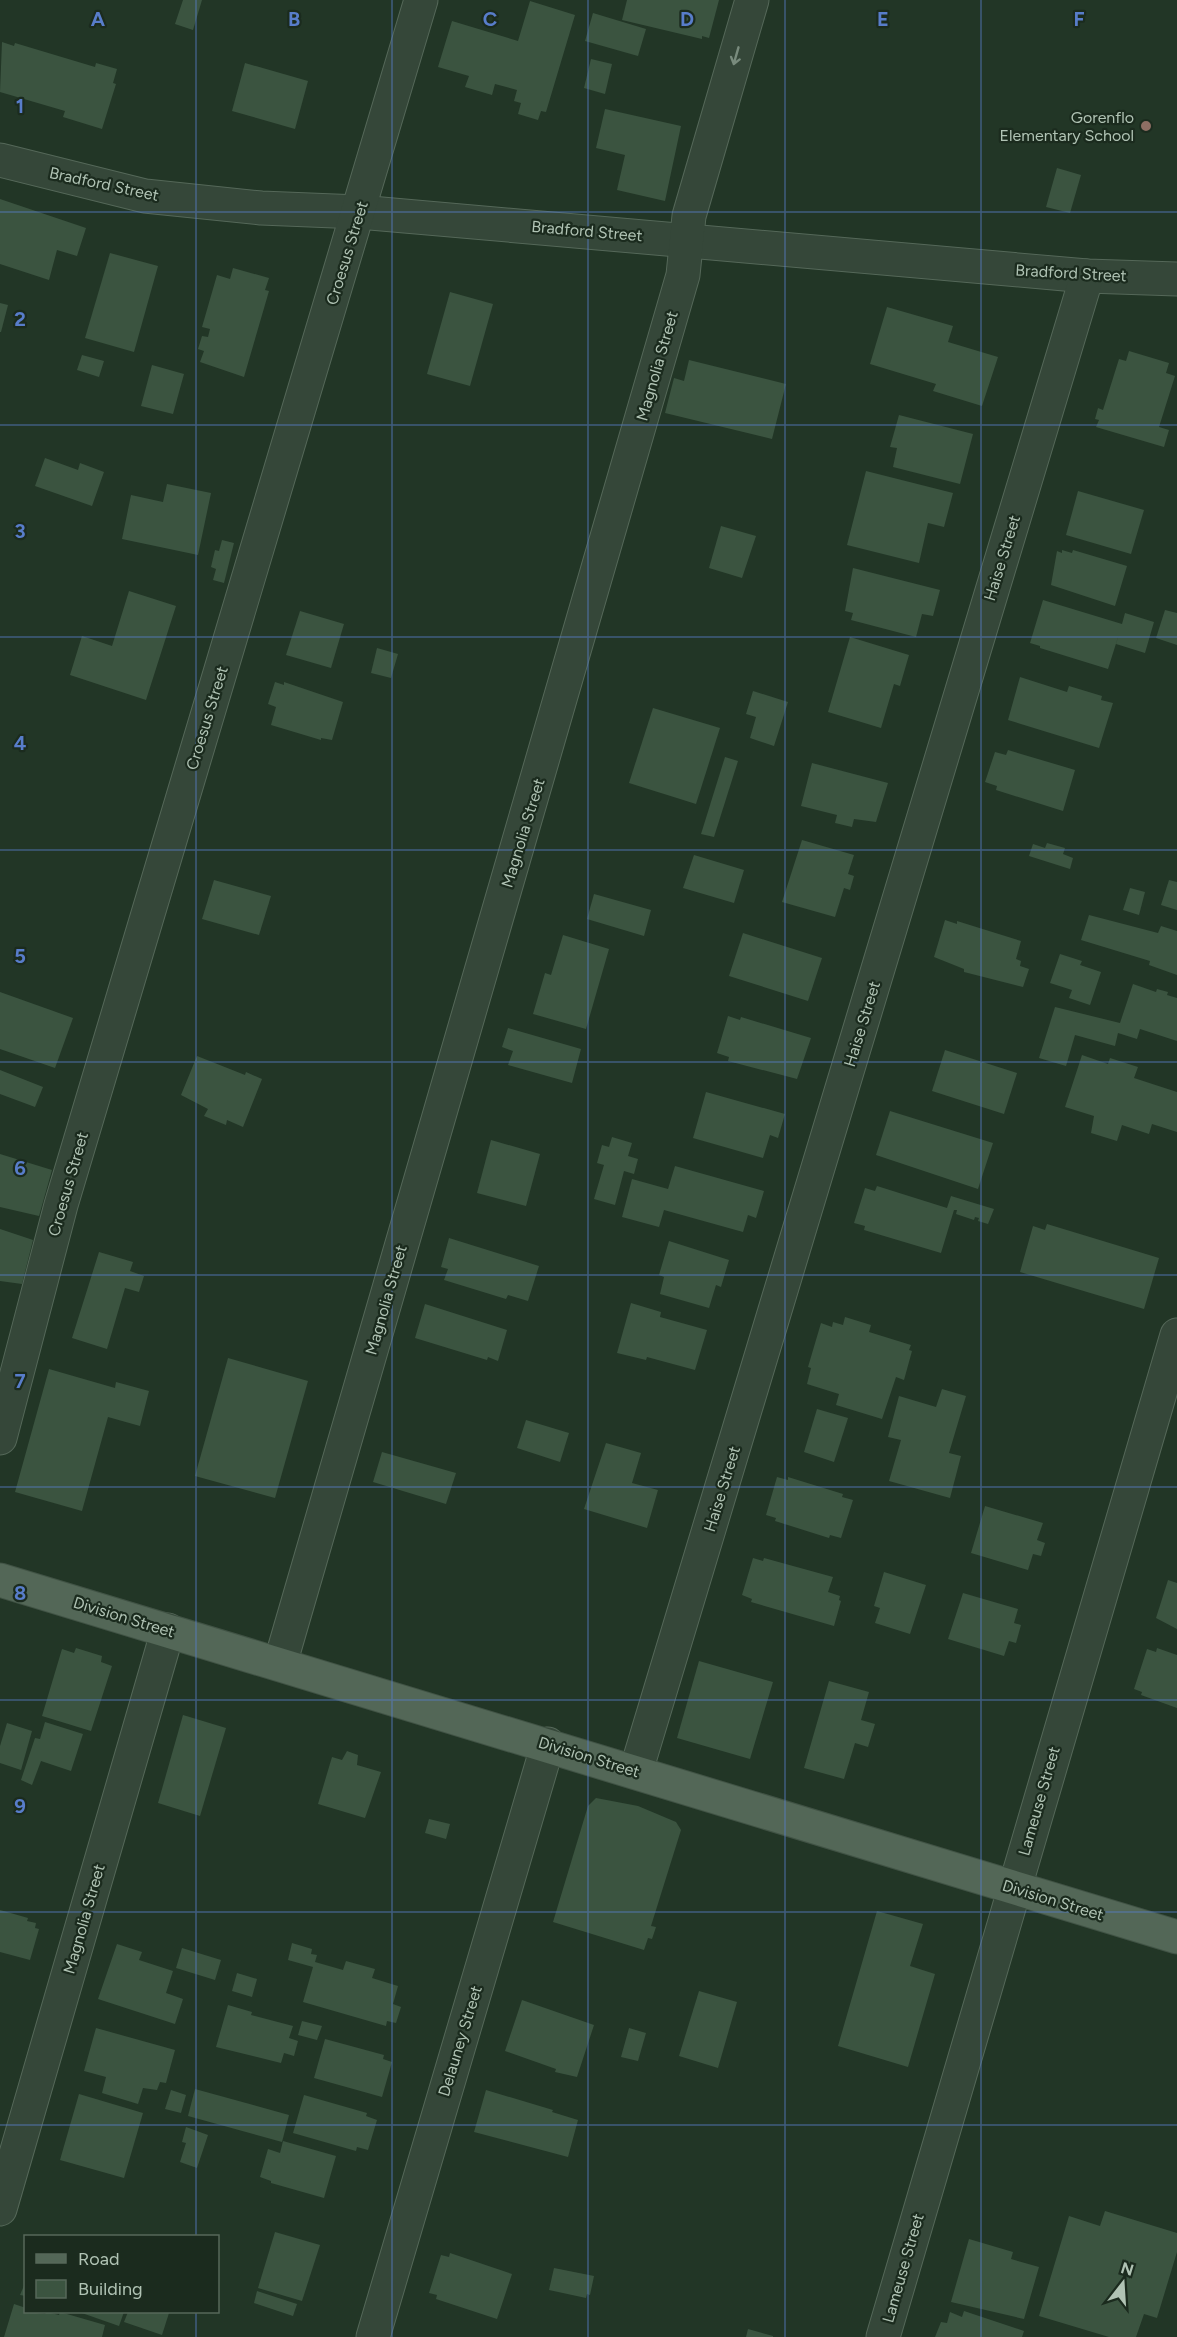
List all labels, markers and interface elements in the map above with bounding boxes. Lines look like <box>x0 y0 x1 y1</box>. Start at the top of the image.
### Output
text: A <box>91 7 106 31</box>
text: B <box>288 7 300 31</box>
text: C <box>483 7 497 31</box>
text: D <box>680 7 694 31</box>
text: E <box>877 7 889 31</box>
text: F <box>1073 7 1085 31</box>
one-way arrow <box>730 46 741 65</box>
text: 1 <box>16 94 24 118</box>
place label: Gorenflo Elementary School <box>1000 108 1134 145</box>
marker: Gorenflo Elementary School <box>1139 119 1153 133</box>
street label: Bradford Street <box>48 163 160 205</box>
street label: Croesus Street <box>322 199 372 307</box>
street label: Bradford Street <box>531 217 643 245</box>
street label: Bradford Street <box>1015 261 1127 285</box>
text: 2 <box>14 307 26 331</box>
street label: Magnolia Street <box>632 309 682 423</box>
street label: Haise Street <box>980 513 1024 603</box>
text: 3 <box>14 519 26 543</box>
street label: Croesus Street <box>182 664 232 772</box>
text: 4 <box>14 731 27 755</box>
street label: Magnolia Street <box>497 776 549 890</box>
text: 5 <box>14 944 26 968</box>
street label: Haise Street <box>840 979 884 1069</box>
street label: Croesus Street <box>44 1130 92 1238</box>
text: 6 <box>14 1156 26 1180</box>
street label: Magnolia Street <box>361 1243 411 1357</box>
text: 7 <box>14 1369 26 1393</box>
street label: Haise Street <box>700 1444 744 1534</box>
text: 8 <box>14 1581 26 1605</box>
street label: Division Street <box>71 1593 177 1641</box>
street label: Division Street <box>536 1733 642 1781</box>
street label: Lameuse Street <box>1014 1744 1064 1858</box>
text: 9 <box>14 1794 26 1818</box>
street label: Magnolia Street <box>59 1862 109 1976</box>
street label: Division Street <box>1000 1876 1106 1924</box>
street label: Delauney Street <box>434 1983 486 2099</box>
street label: Lameuse Street <box>878 2211 928 2325</box>
legend <box>24 2235 219 2313</box>
text: Road <box>78 2248 119 2270</box>
north arrow <box>1093 2253 1153 2313</box>
text: N <box>1119 2258 1136 2280</box>
text: Building <box>78 2278 143 2300</box>

